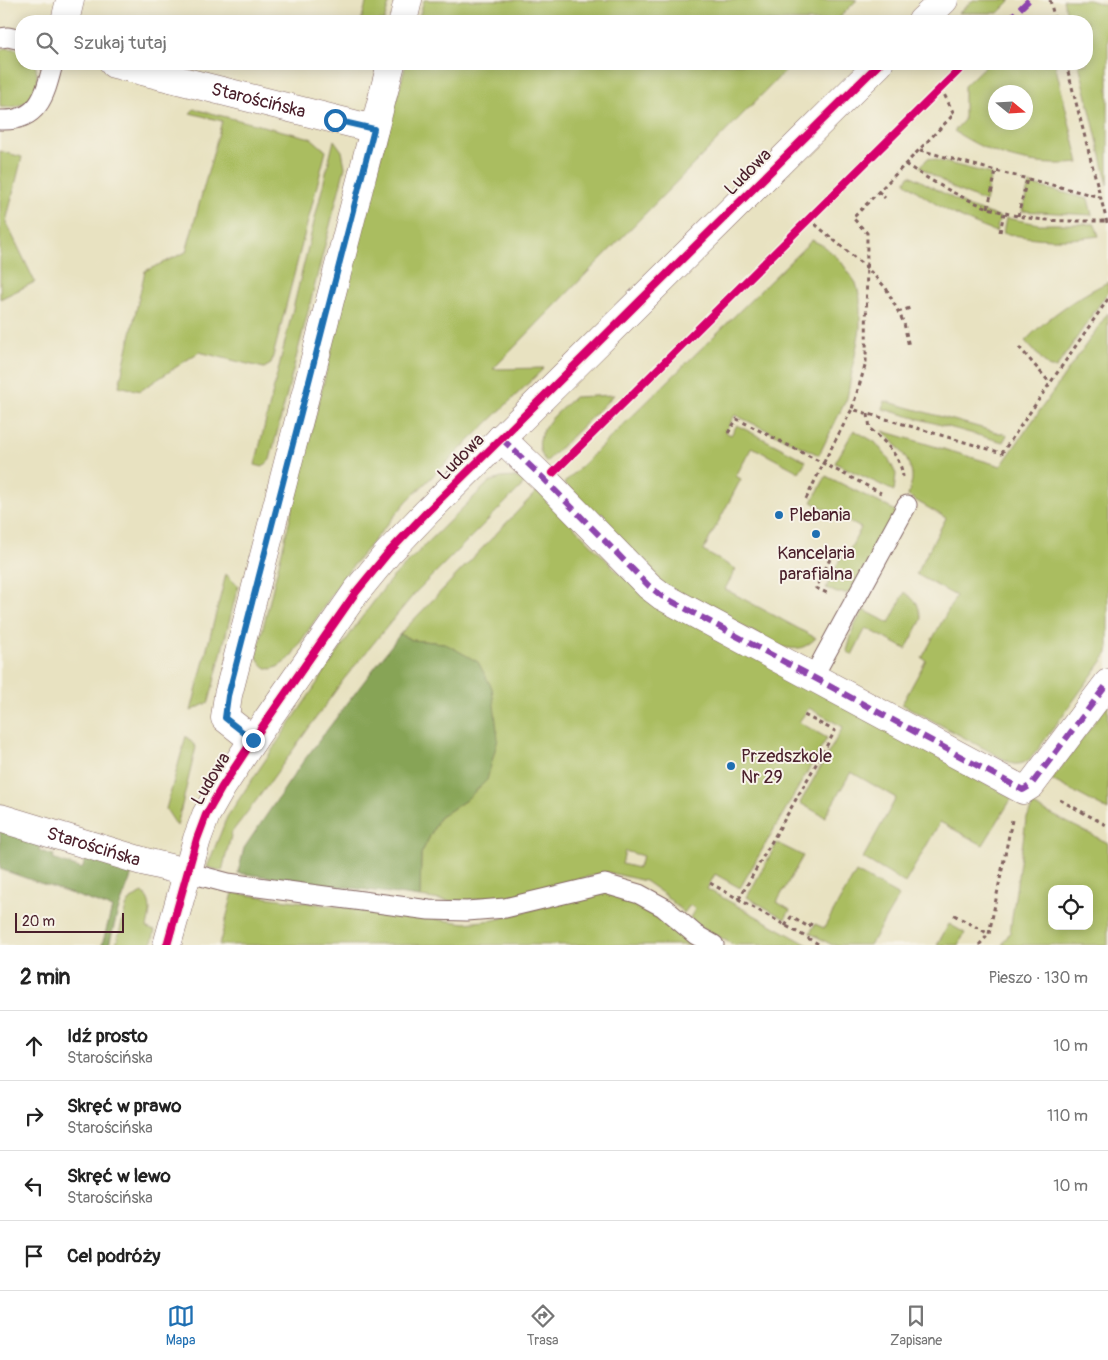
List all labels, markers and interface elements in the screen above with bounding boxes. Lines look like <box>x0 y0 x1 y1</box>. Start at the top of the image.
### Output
search box <box>15 15 1093 70</box>
icon: search <box>33 29 61 57</box>
text: Szukaj tutaj <box>73 31 167 55</box>
street label: Starościńska <box>209 77 308 123</box>
north arrow <box>988 85 1033 130</box>
route start <box>324 109 347 132</box>
street label: Ludowa <box>719 143 777 201</box>
street label: Ludowa <box>432 428 490 486</box>
place label: Plebania <box>789 504 851 527</box>
marker: Plebania <box>773 509 785 521</box>
marker: Kancelaria parafialna <box>810 528 822 540</box>
place label: Kancelaria parafialna <box>777 542 855 586</box>
route end <box>242 729 265 752</box>
place label: Przedszkole Nr 29 <box>741 745 832 789</box>
street label: Ludowa <box>186 748 236 810</box>
marker: Przedszkole Nr 29 <box>725 760 737 772</box>
street label: Starościńska <box>44 821 143 871</box>
map controls <box>1048 885 1093 930</box>
button: locate <box>1048 885 1093 930</box>
scale bar <box>15 910 124 933</box>
text: 20 m <box>22 913 55 930</box>
text: 2 min <box>20 964 70 991</box>
text: Pieszo · 130 m <box>988 968 1088 988</box>
text: Idź prosto <box>67 1024 148 1048</box>
icon: ahead <box>20 1032 48 1060</box>
text: 10 m <box>1053 1036 1088 1056</box>
text: Starościńska <box>67 1048 153 1068</box>
text: Skręć w prawo <box>67 1094 181 1118</box>
icon: right <box>20 1102 48 1130</box>
text: 110 m <box>1047 1106 1088 1126</box>
text: Starościńska <box>67 1118 153 1138</box>
text: Skręć w lewo <box>67 1164 171 1188</box>
icon: left <box>20 1172 48 1200</box>
text: 10 m <box>1053 1176 1088 1196</box>
text: Starościńska <box>67 1188 153 1208</box>
icon: arrive <box>20 1242 48 1270</box>
text: Cel podróży <box>67 1244 160 1268</box>
tab: Mapa <box>166 1302 195 1349</box>
tab: Trasa <box>527 1302 558 1349</box>
tab: Zapisane <box>890 1302 942 1349</box>

